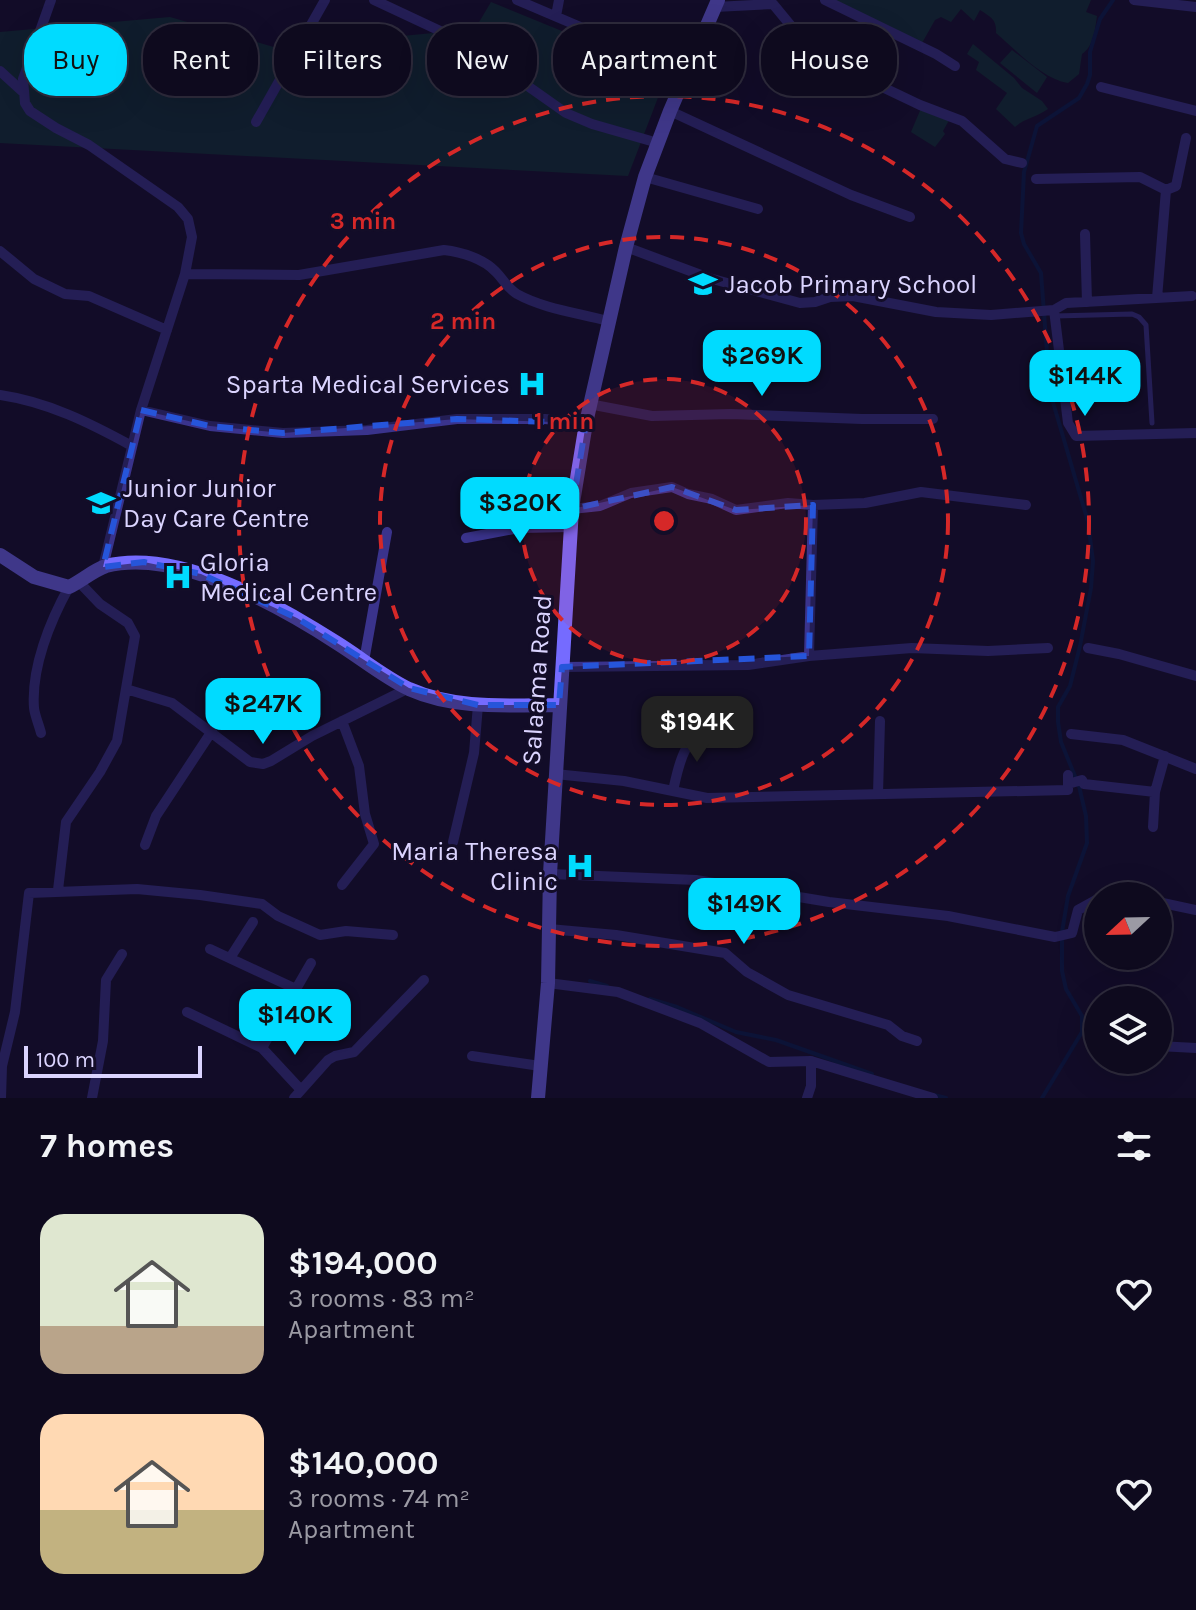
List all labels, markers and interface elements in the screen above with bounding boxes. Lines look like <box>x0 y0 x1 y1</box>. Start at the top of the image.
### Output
chip: Buy <box>24 24 127 96</box>
chip: Rent <box>143 24 258 96</box>
chip: Filters <box>274 24 411 96</box>
chip: New <box>427 24 537 96</box>
chip: Apartment <box>553 24 745 96</box>
chip: House <box>761 24 897 96</box>
text: 3 min <box>330 207 396 235</box>
school or university icon: Jacob Primary School <box>688 269 718 299</box>
place label: Jacob Primary School <box>725 269 977 300</box>
text: 2 min <box>430 307 496 335</box>
pin: $269K <box>706 330 818 398</box>
text: $269K <box>721 340 803 371</box>
pin: $144K <box>1029 350 1141 418</box>
text: $144K <box>1047 360 1123 391</box>
place label: Sparta Medical Services <box>226 369 510 400</box>
hospital icon: Sparta Medical Services <box>517 369 547 399</box>
text: 1 min <box>534 407 594 435</box>
place label: Junior Junior Day Care Centre <box>123 473 309 534</box>
pin: $320K <box>464 477 576 545</box>
text: $320K <box>478 487 562 518</box>
school or university icon: Junior Junior Day Care Centre <box>86 488 116 518</box>
centre of rings <box>650 507 678 535</box>
place label: Gloria Medical Centre <box>200 547 377 608</box>
hospital icon: Gloria Medical Centre <box>163 562 193 592</box>
street label: Salaama Road <box>516 594 558 766</box>
pin: $247K <box>207 678 319 746</box>
text: $247K <box>223 688 303 719</box>
pin: $194K <box>641 696 753 764</box>
text: $194K <box>659 706 735 737</box>
place label: Maria Theresa Clinic <box>391 836 558 897</box>
hospital icon: Maria Theresa Clinic <box>565 851 595 881</box>
pin: $149K <box>688 878 800 946</box>
north arrow <box>1084 882 1172 970</box>
map controls <box>1084 882 1172 1074</box>
text: $149K <box>706 888 782 919</box>
button: layers <box>1084 986 1172 1074</box>
pin: $140K <box>239 989 351 1057</box>
text: $140K <box>257 999 333 1030</box>
scale bar <box>24 1042 202 1078</box>
text: 100 m <box>36 1047 95 1073</box>
icon: filters <box>1112 1124 1156 1168</box>
text: 7 homes <box>40 1126 174 1166</box>
text: $194,000 <box>288 1243 438 1283</box>
icon: home <box>104 1246 200 1342</box>
icon: heart <box>1112 1272 1156 1316</box>
text: 3 rooms · 83 m² <box>288 1283 475 1314</box>
text: Apartment <box>288 1314 415 1345</box>
text: $140,000 <box>288 1443 438 1483</box>
icon: home <box>104 1446 200 1542</box>
icon: heart <box>1112 1472 1156 1516</box>
text: 3 rooms · 74 m² <box>288 1483 470 1514</box>
text: Apartment <box>288 1514 415 1545</box>

